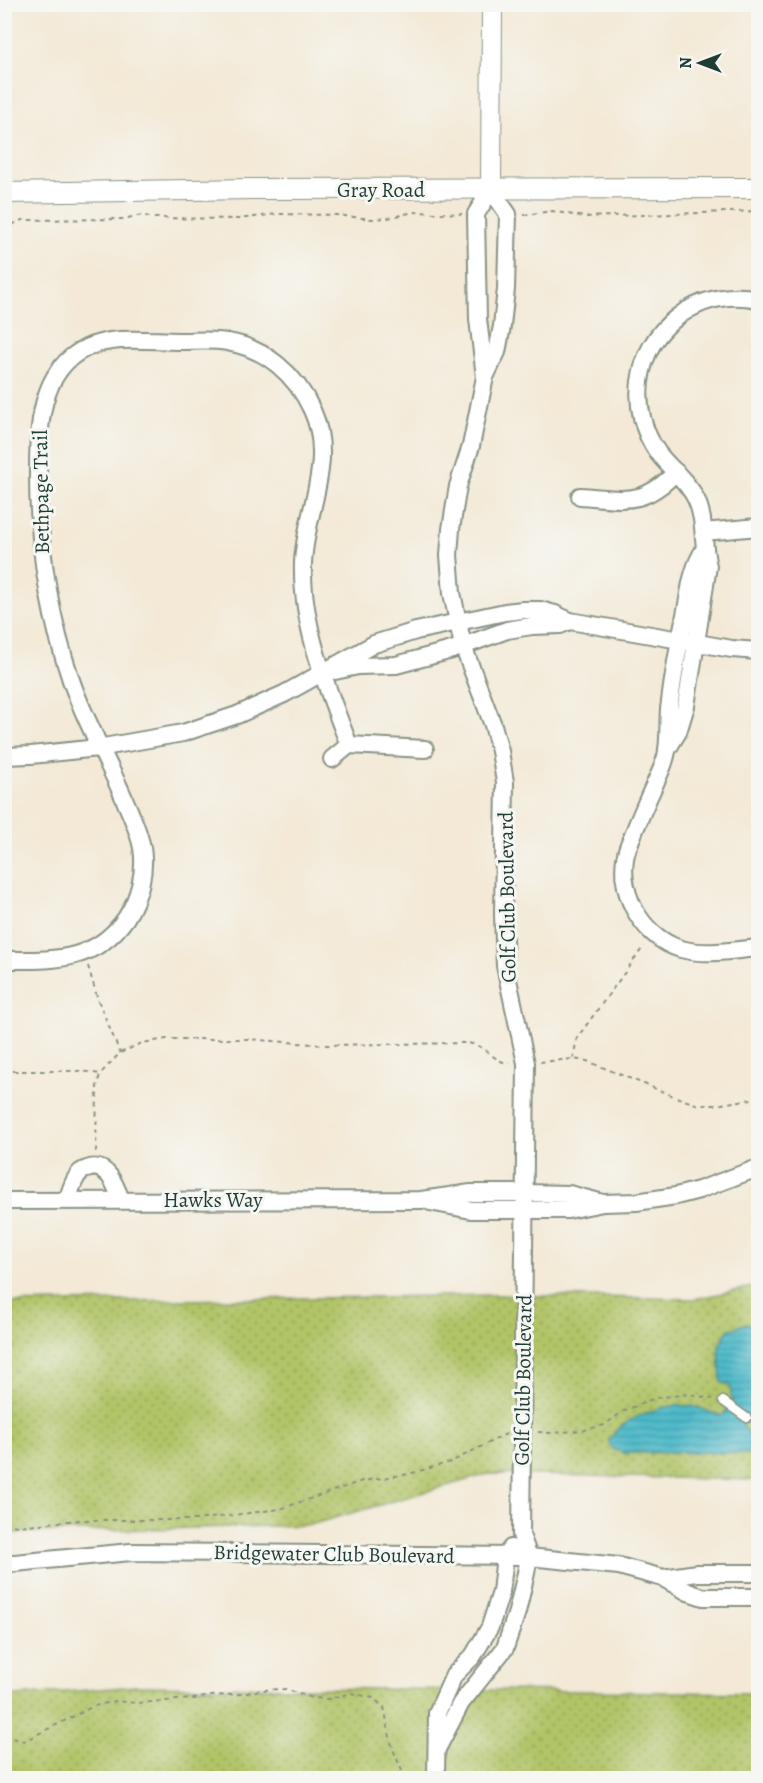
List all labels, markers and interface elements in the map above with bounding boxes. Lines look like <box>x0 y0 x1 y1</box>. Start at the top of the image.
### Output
north arrow <box>670 33 730 93</box>
text: N <box>675 57 697 69</box>
street label: Gray Road <box>337 176 426 204</box>
street label: Bethpage Trail <box>26 430 56 554</box>
street label: Golf Club Boulevard <box>491 810 522 983</box>
street label: Hawks Way <box>163 1186 263 1214</box>
street label: Golf Club Boulevard <box>508 1293 539 1466</box>
street label: Bridgewater Club Boulevard <box>213 1538 456 1570</box>

